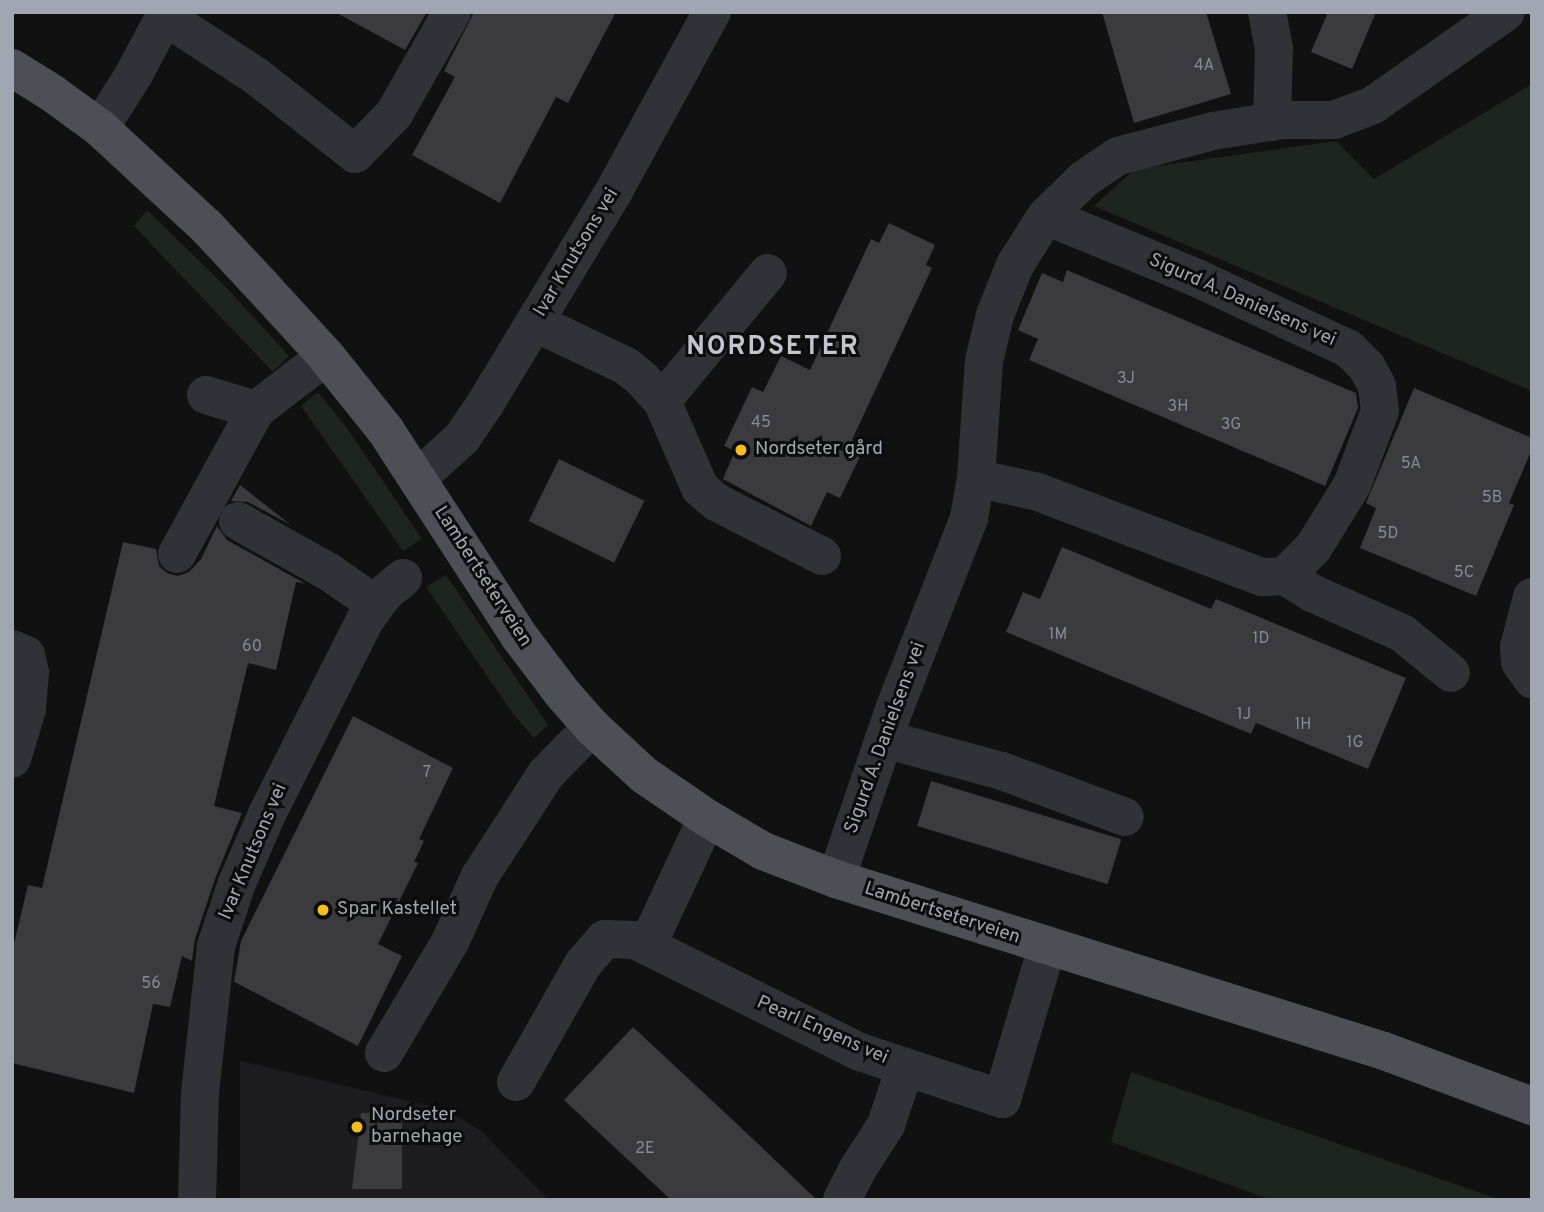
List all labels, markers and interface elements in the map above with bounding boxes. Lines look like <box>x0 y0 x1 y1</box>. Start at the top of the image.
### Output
house number: 4A <box>1194 56 1214 76</box>
street label: Ivar Knutsons vei <box>530 185 624 321</box>
street label: Sigurd A. Danielsens vei <box>1145 249 1339 353</box>
district label: NORDSETER <box>687 332 859 364</box>
house number: 3J <box>1117 369 1135 389</box>
house number: 3H <box>1168 397 1188 417</box>
house number: 45 <box>751 413 771 433</box>
house number: 3G <box>1221 415 1241 435</box>
place label: Nordseter gård <box>755 439 883 461</box>
marker: Nordseter gård <box>733 442 749 458</box>
house number: 5A <box>1401 454 1421 474</box>
house number: 5B <box>1482 488 1502 508</box>
street label: Lambertseterveien <box>428 503 536 651</box>
house number: 5D <box>1378 524 1398 544</box>
house number: 5C <box>1454 563 1474 583</box>
house number: 1M <box>1049 625 1067 645</box>
house number: 1D <box>1253 629 1269 649</box>
house number: 60 <box>242 637 262 657</box>
street label: Sigurd A. Danielsens vei <box>841 639 931 837</box>
house number: 1J <box>1237 705 1251 725</box>
house number: 1H <box>1294 715 1312 735</box>
house number: 1G <box>1347 733 1363 753</box>
house number: 7 <box>423 763 431 783</box>
street label: Ivar Knutsons vei <box>215 780 293 924</box>
street label: Lambertseterveien <box>861 878 1023 950</box>
place label: Spar Kastellet <box>337 899 457 921</box>
marker: Spar Kastellet <box>315 902 331 918</box>
house number: 56 <box>141 974 161 994</box>
street label: Pearl Engens vei <box>753 992 891 1070</box>
place label: Nordseter barnehage <box>371 1105 463 1149</box>
marker: Nordseter barnehage <box>349 1119 365 1135</box>
house number: 2E <box>635 1139 655 1159</box>

